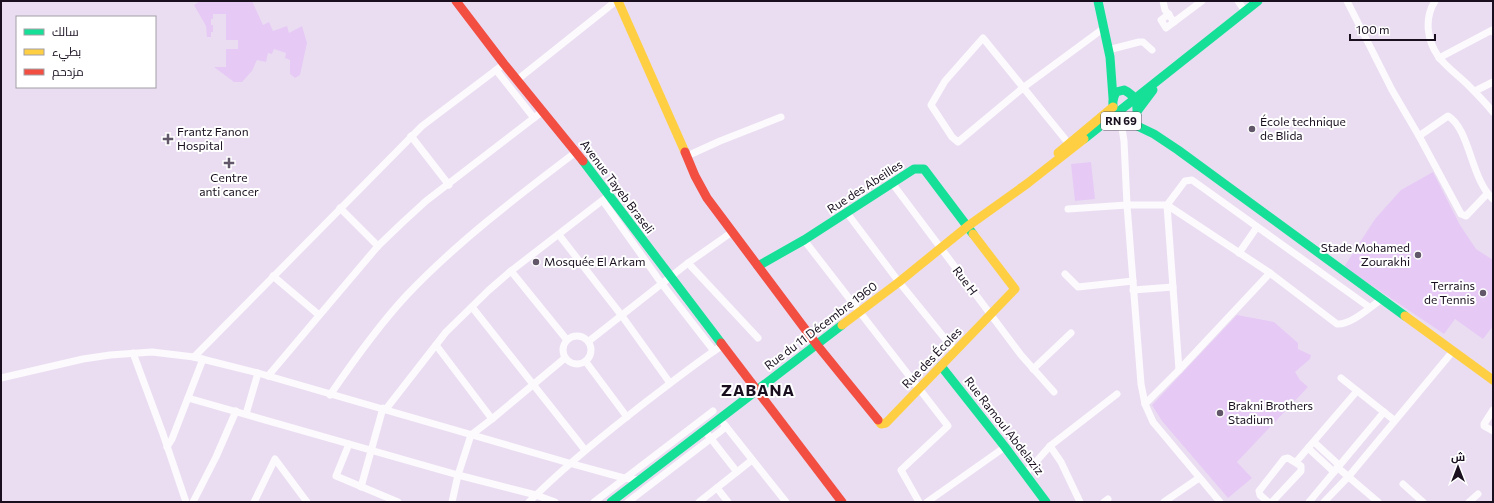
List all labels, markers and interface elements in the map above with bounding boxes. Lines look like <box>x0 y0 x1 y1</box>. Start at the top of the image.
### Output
legend <box>16 16 156 88</box>
scale bar <box>1350 16 1435 42</box>
text: 100 m <box>1356 22 1390 36</box>
text: سالك <box>52 24 79 38</box>
text: بطيء <box>52 44 81 62</box>
text: مزدحم <box>52 64 84 80</box>
road number: RN 69 <box>1101 112 1141 130</box>
place label: École technique de Blida <box>1260 114 1346 142</box>
place label: Frantz Fanon Hospital <box>177 124 249 152</box>
marker: École technique de Blida <box>1247 124 1257 134</box>
marker: Frantz Fanon Hospital <box>162 133 174 145</box>
street label: Avenue Tayeb Braseli <box>578 137 658 236</box>
marker: Centre anti cancer <box>223 157 235 169</box>
street label: Rue des Abeilles <box>824 157 905 216</box>
place label: Centre anti cancer <box>199 170 259 198</box>
place label: Stade Mohamed Zourakhi <box>1321 240 1410 268</box>
marker: Stade Mohamed Zourakhi <box>1413 250 1423 260</box>
place label: Mosquée El Arkam <box>544 254 645 268</box>
marker: Mosquée El Arkam <box>531 257 541 267</box>
street label: Rue H <box>950 263 981 298</box>
street label: Rue du 11 Décembre 1960 <box>761 278 880 372</box>
place label: Terrains de Tennis <box>1424 278 1475 306</box>
marker: Terrains de Tennis <box>1478 288 1488 298</box>
street label: Rue des Écoles <box>899 324 964 391</box>
street label: Rue Ramoul Abdelaziz <box>962 374 1047 477</box>
district label: ZABANA <box>721 380 795 399</box>
place label: Brakni Brothers Stadium <box>1228 398 1313 426</box>
marker: Brakni Brothers Stadium <box>1215 408 1225 418</box>
north arrow <box>1438 447 1478 487</box>
text: ش <box>1451 450 1465 464</box>

